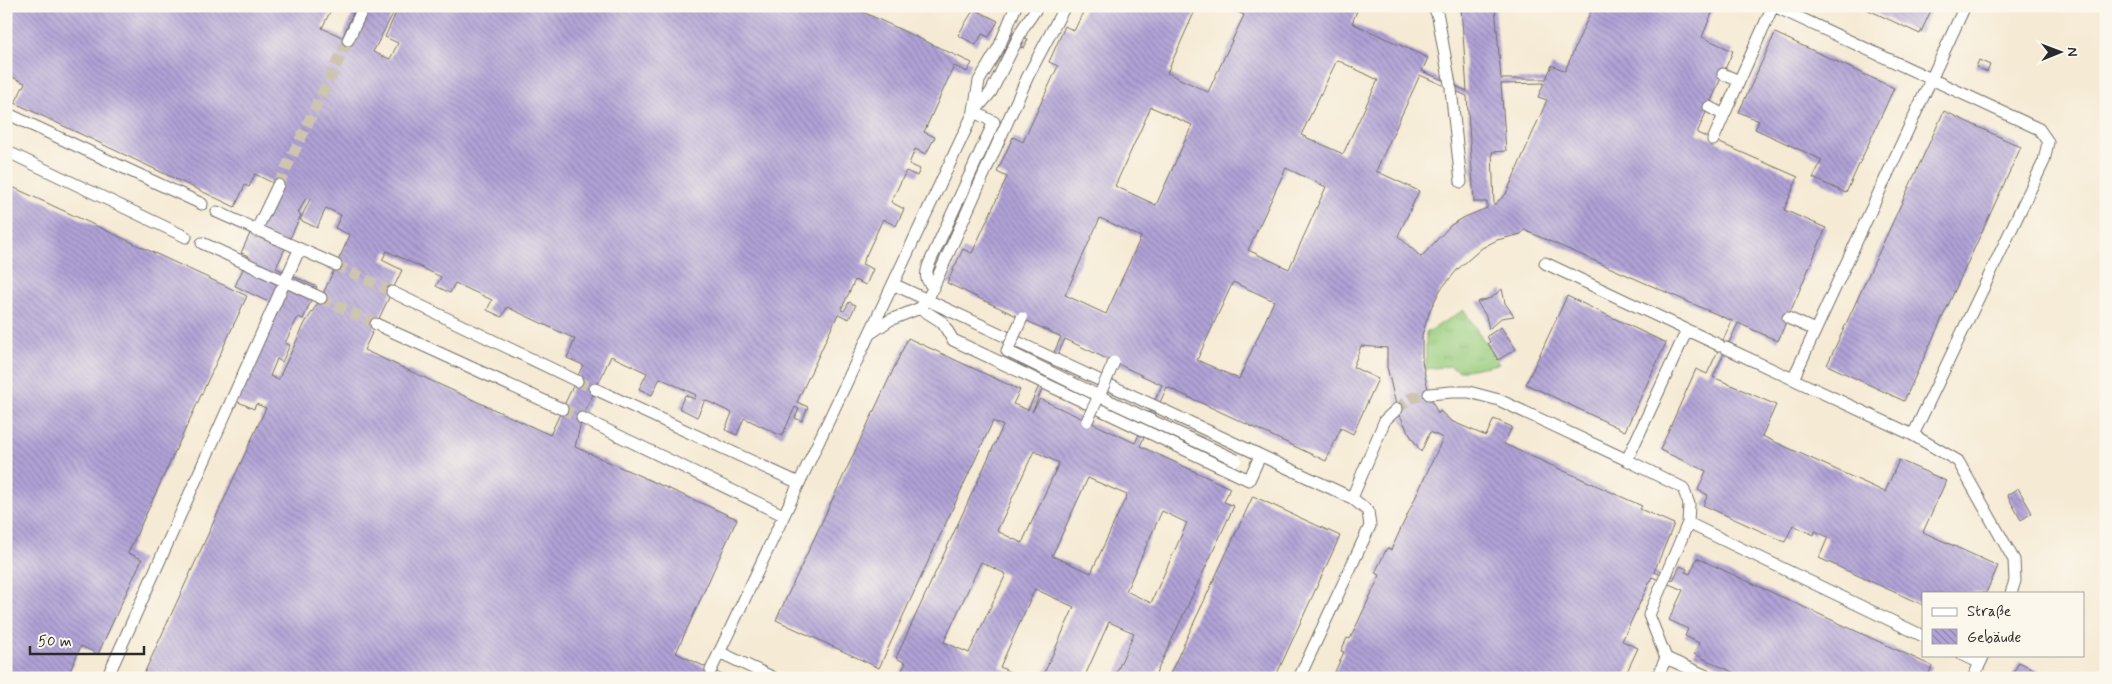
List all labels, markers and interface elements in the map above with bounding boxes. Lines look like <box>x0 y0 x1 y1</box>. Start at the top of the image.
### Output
north arrow <box>2034 28 2084 78</box>
text: N <box>2063 47 2081 57</box>
legend <box>1922 592 2084 656</box>
text: Straße <box>1967 602 2011 622</box>
scale bar <box>30 624 144 656</box>
text: Gebäude <box>1967 628 2021 648</box>
text: 50 m <box>38 632 72 652</box>

